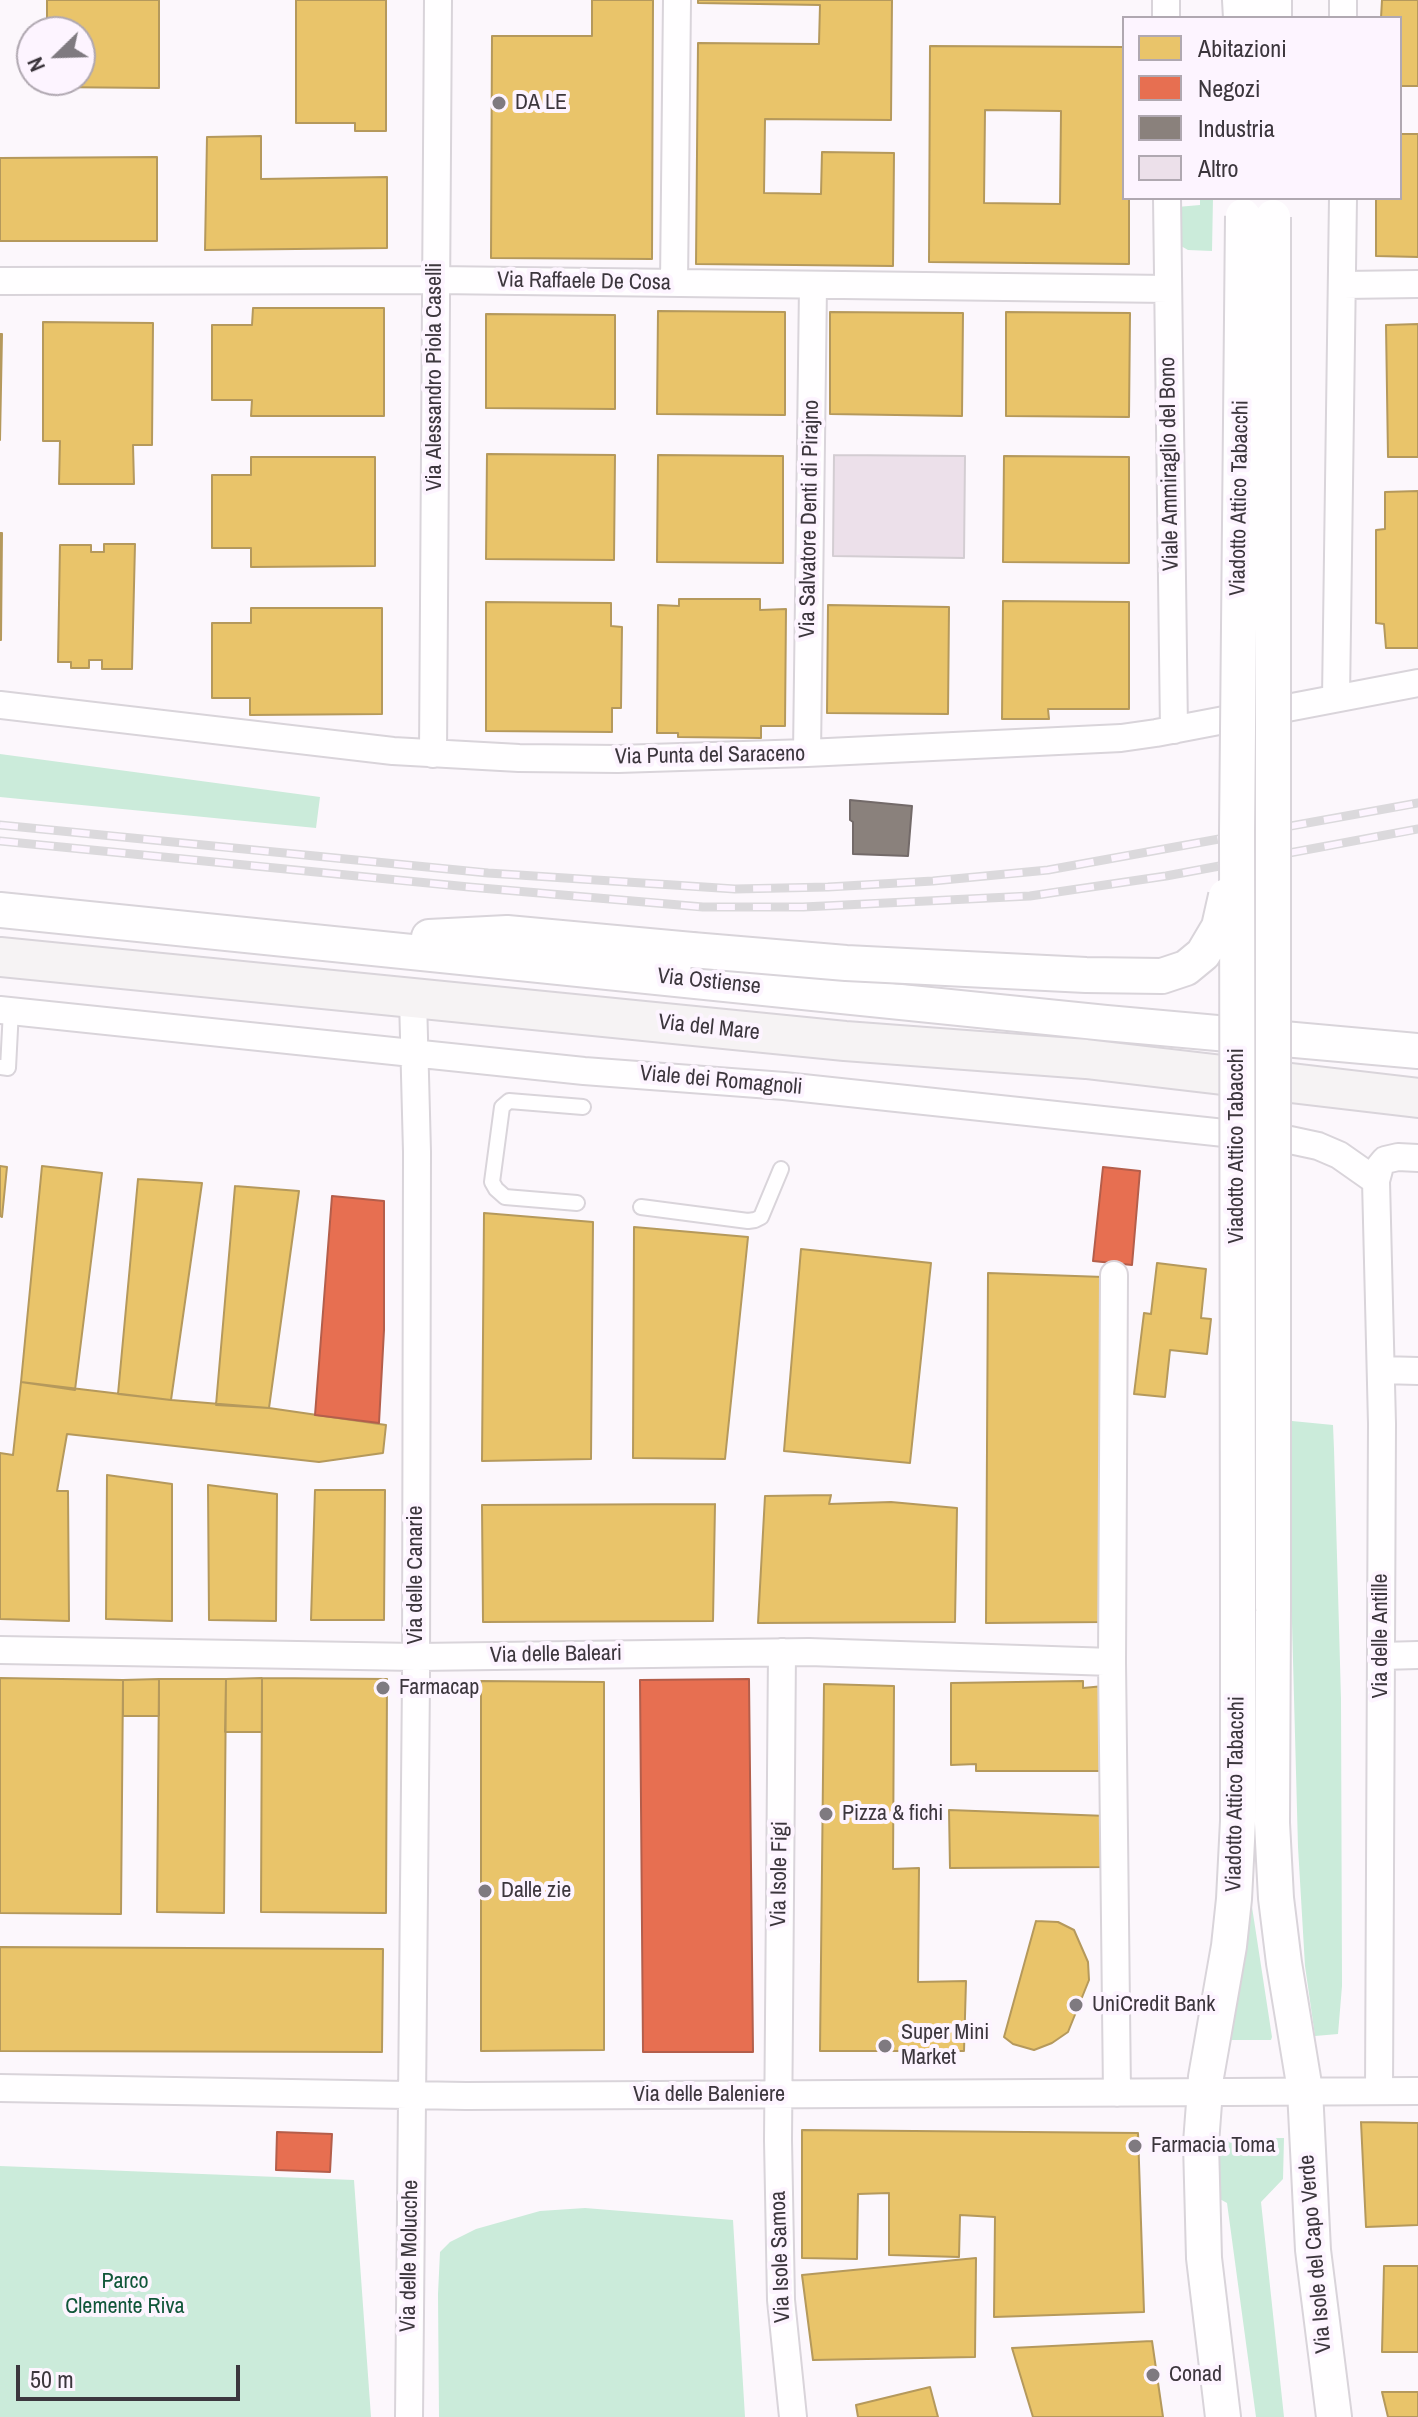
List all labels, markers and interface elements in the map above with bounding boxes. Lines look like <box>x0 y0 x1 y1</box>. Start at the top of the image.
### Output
north arrow <box>16 16 96 96</box>
legend <box>1122 16 1402 200</box>
text: Abitazioni <box>1198 32 1287 64</box>
text: N <box>19 53 52 76</box>
text: Negozi <box>1198 72 1260 104</box>
place label: DA LE <box>515 90 567 116</box>
marker: DA LE <box>490 94 508 112</box>
text: Industria <box>1198 112 1275 144</box>
text: Altro <box>1198 152 1238 184</box>
street label: Via Alessandro Piola Caselli <box>422 263 448 491</box>
street label: Via Raffaele De Cosa <box>497 267 671 297</box>
street label: Viale Ammiraglio del Bono <box>1155 357 1185 571</box>
street label: Via Salvatore Denti di Pirajno <box>795 400 825 638</box>
street label: Viadotto Attico Tabacchi <box>1225 400 1255 596</box>
street label: Via Punta del Saraceno <box>615 741 805 771</box>
street label: Via Ostiense <box>656 963 762 1001</box>
street label: Via del Mare <box>657 1010 761 1046</box>
street label: Viadotto Attico Tabacchi <box>1224 1048 1250 1244</box>
street label: Viale dei Romagnoli <box>639 1061 803 1101</box>
street label: Via delle Canarie <box>403 1505 429 1645</box>
street label: Via delle Antille <box>1368 1573 1394 1699</box>
street label: Via delle Baleari <box>490 1641 622 1669</box>
place label: Farmacap <box>399 1675 479 1701</box>
marker: Farmacap <box>374 1679 392 1697</box>
street label: Viadotto Attico Tabacchi <box>1221 1696 1251 1892</box>
place label: Pizza & fichi <box>842 1801 943 1827</box>
marker: Pizza & fichi <box>817 1805 835 1823</box>
street label: Via Isole Figi <box>766 1821 794 1927</box>
place label: Dalle zie <box>501 1878 571 1904</box>
marker: Dalle zie <box>476 1882 494 1900</box>
place label: UniCredit Bank <box>1092 1992 1215 2018</box>
marker: UniCredit Bank <box>1067 1996 1085 2014</box>
place label: Super Mini Market <box>901 2020 989 2072</box>
marker: Super Mini Market <box>876 2037 894 2055</box>
street label: Via delle Baleniere <box>633 2082 785 2108</box>
place label: Farmacia Toma <box>1151 2133 1275 2159</box>
marker: Farmacia Toma <box>1126 2137 1144 2155</box>
street label: Via Isole del Capo Verde <box>1294 2154 1338 2354</box>
street label: Via delle Molucche <box>395 2180 425 2332</box>
street label: Via Isole Samoa <box>766 2191 796 2323</box>
park label: Parco Clemente Riva <box>65 2269 185 2320</box>
scale bar <box>20 2349 244 2399</box>
place label: Conad <box>1169 2362 1222 2388</box>
text: 50 m <box>30 2363 74 2395</box>
marker: Conad <box>1144 2366 1162 2384</box>

